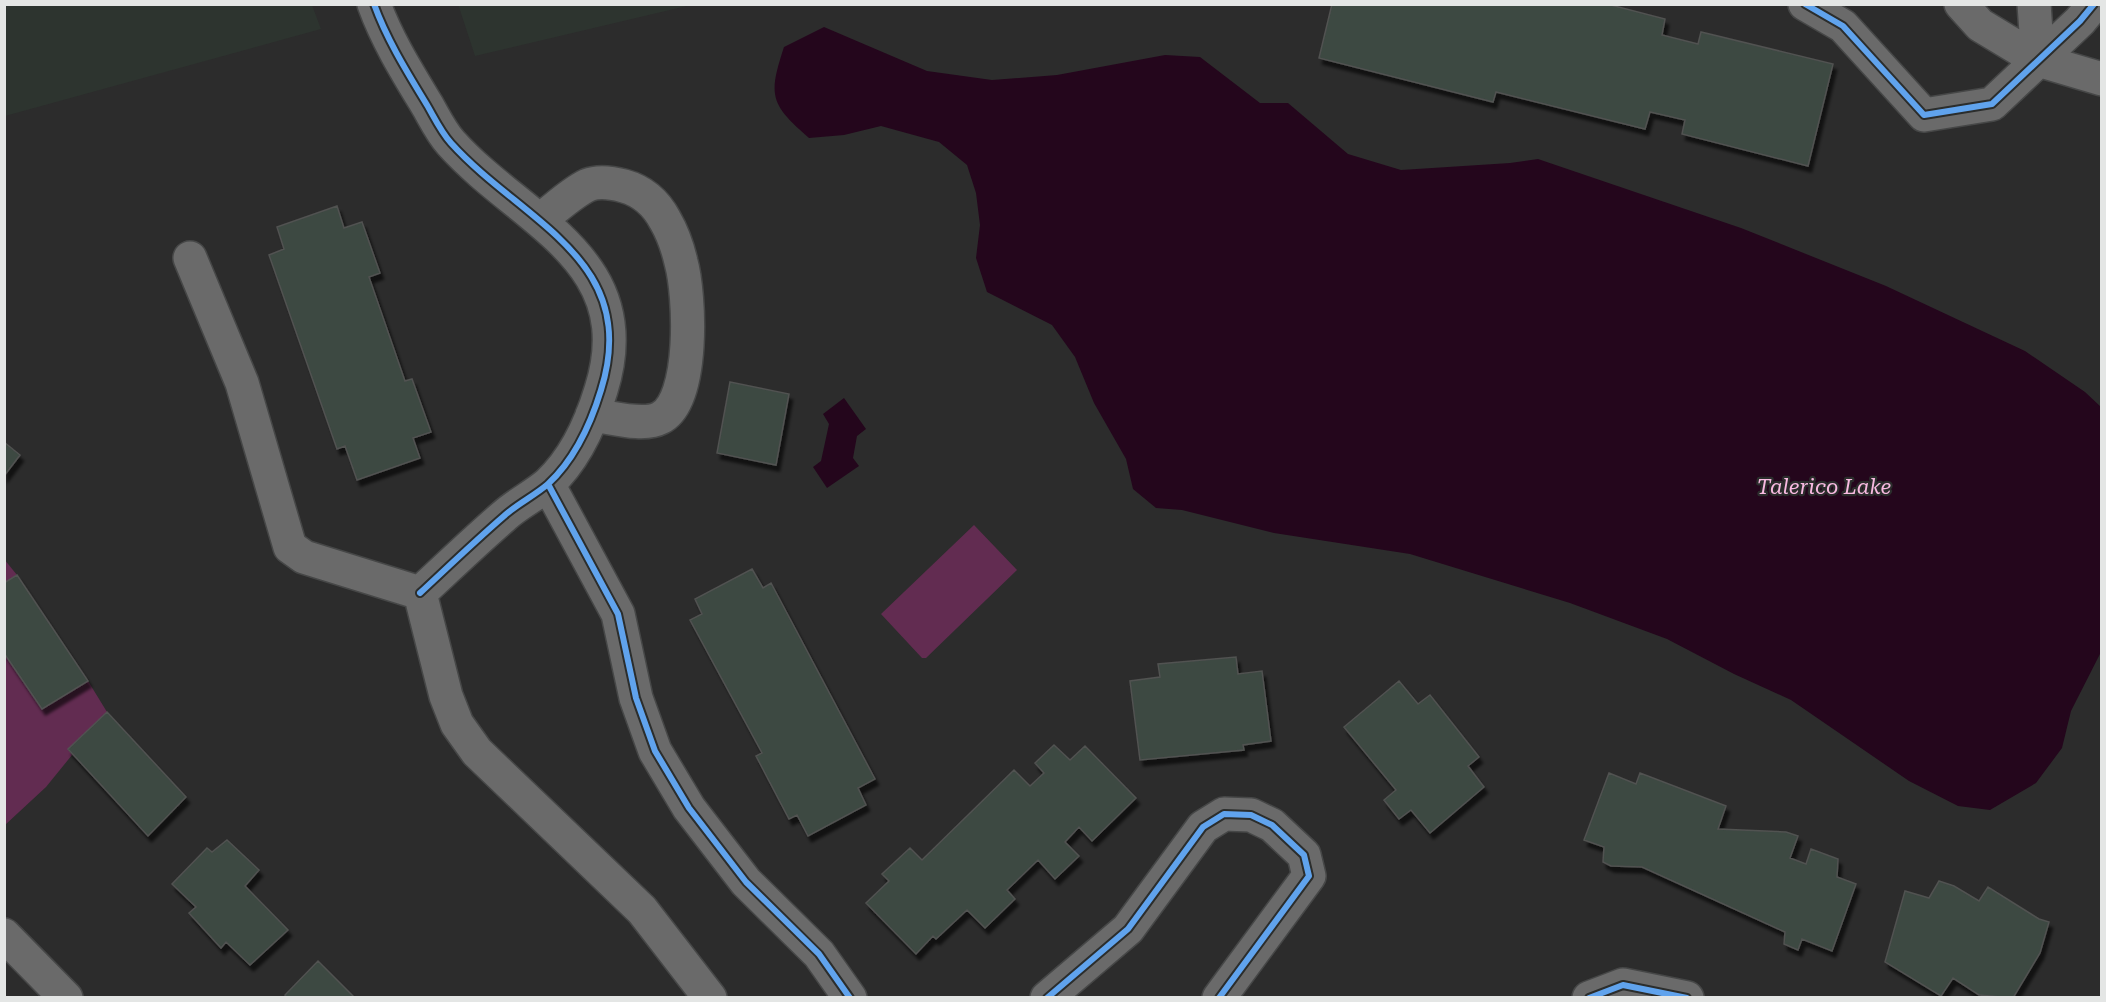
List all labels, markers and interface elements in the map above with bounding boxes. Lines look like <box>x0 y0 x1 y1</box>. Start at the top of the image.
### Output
water label: Talerico Lake <box>1757 475 1891 499</box>

